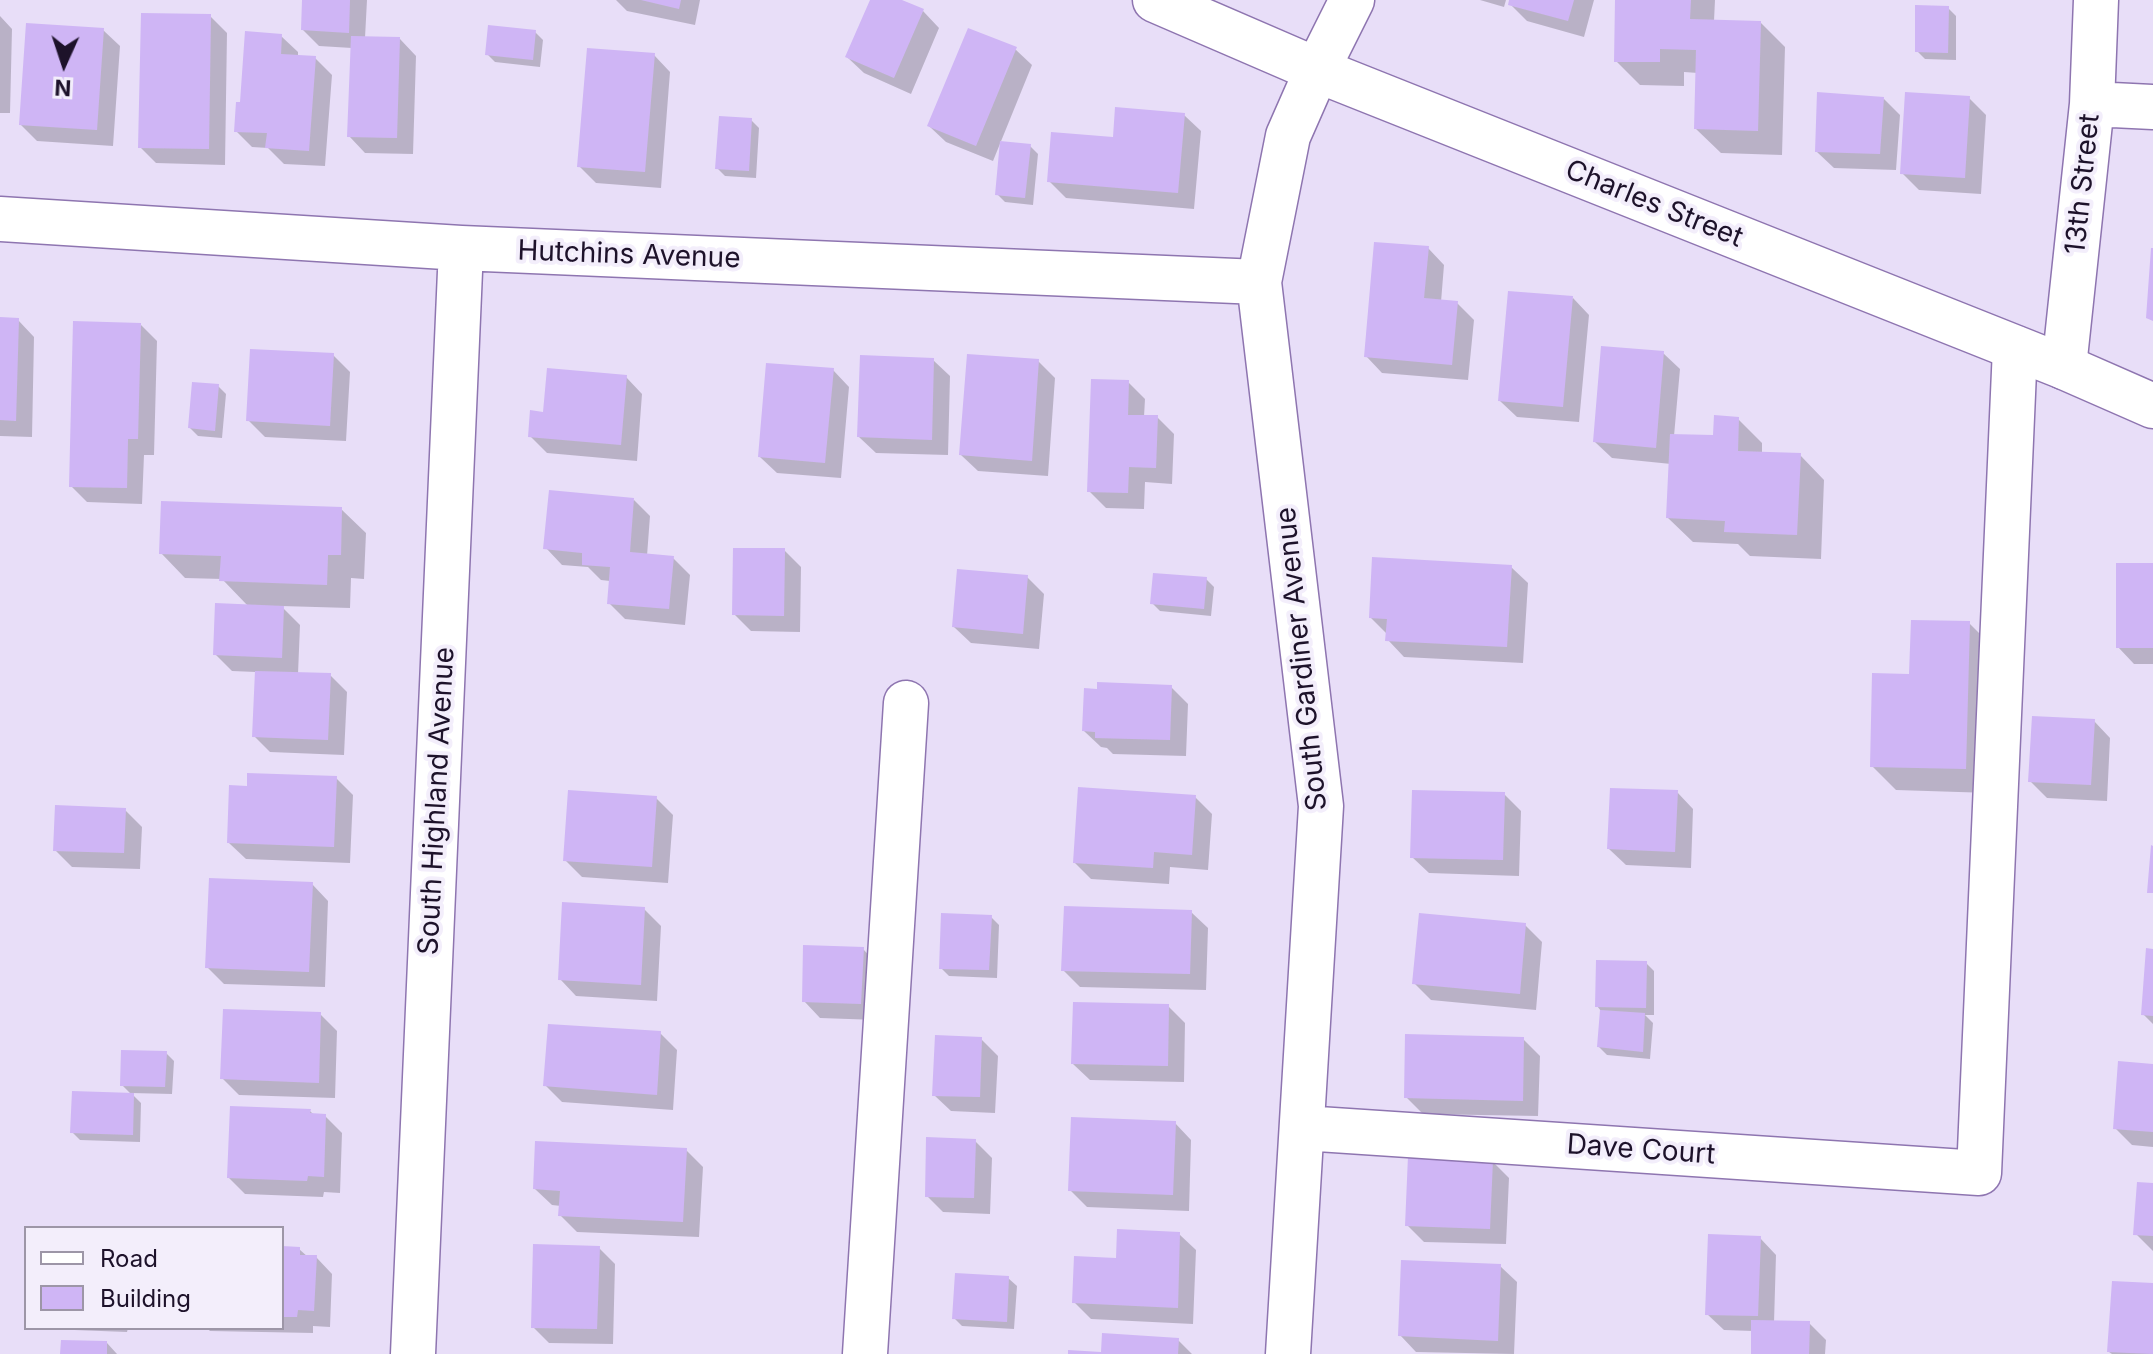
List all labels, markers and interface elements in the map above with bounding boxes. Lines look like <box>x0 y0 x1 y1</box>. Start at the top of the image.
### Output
north arrow <box>24 24 104 104</box>
text: N <box>54 75 72 101</box>
street label: 13th Street <box>2059 112 2107 256</box>
street label: Charles Street <box>1560 153 1748 255</box>
street label: Hutchins Avenue <box>517 234 741 276</box>
street label: South Gardiner Avenue <box>1269 506 1335 812</box>
street label: South Highland Avenue <box>412 646 462 956</box>
street label: Dave Court <box>1566 1128 1716 1172</box>
legend <box>24 1226 284 1330</box>
text: Road <box>100 1244 158 1273</box>
text: Building <box>100 1284 191 1313</box>

